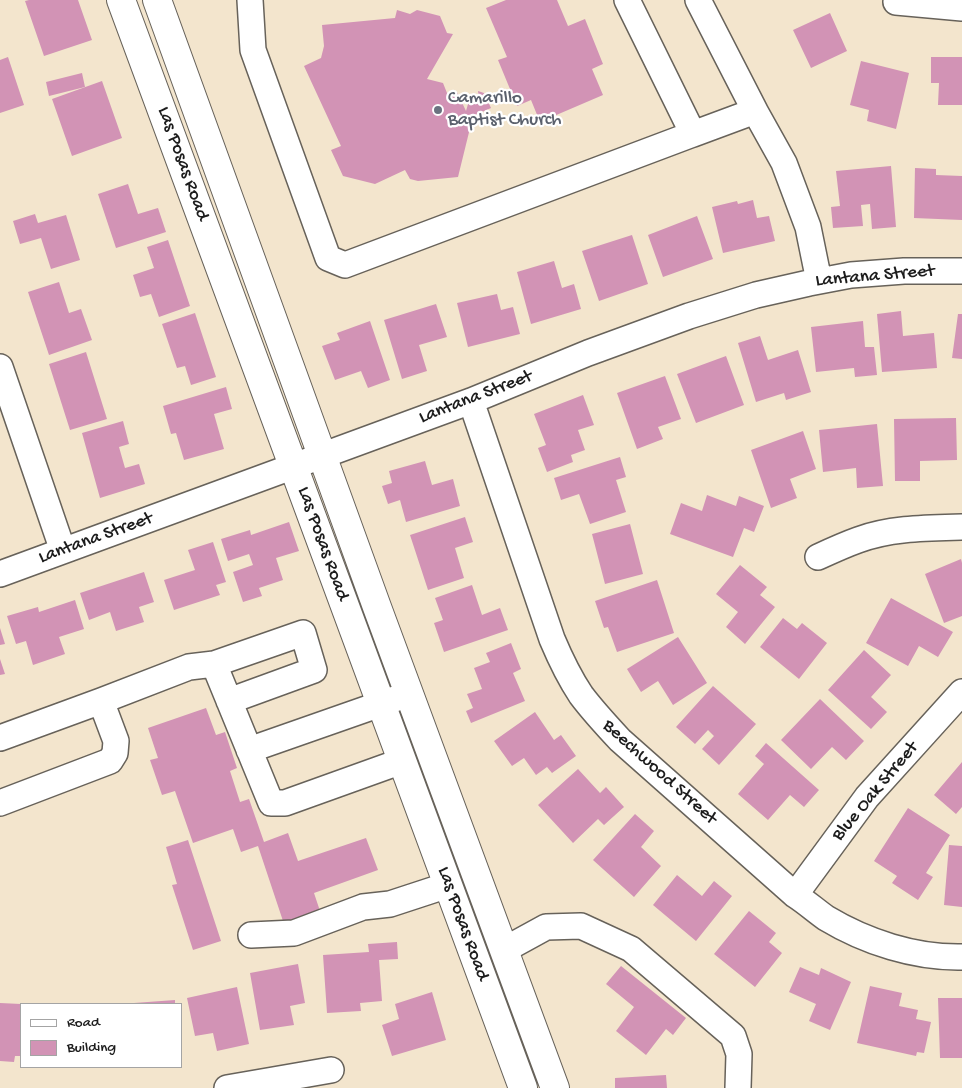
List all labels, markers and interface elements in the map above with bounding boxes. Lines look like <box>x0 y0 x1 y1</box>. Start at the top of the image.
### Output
place label: Camarillo Baptist Church <box>448 88 562 132</box>
street label: Las Posas Road <box>151 104 213 224</box>
marker: Camarillo Baptist Church <box>432 104 444 116</box>
street label: Lantana Street <box>814 260 936 294</box>
street label: Lantana Street <box>416 366 536 430</box>
street label: Las Posas Road <box>291 484 353 604</box>
street label: Lantana Street <box>36 508 156 570</box>
street label: Beechwood Street <box>597 715 721 831</box>
street label: Blue Oak Street <box>828 738 924 846</box>
street label: Las Posas Road <box>431 864 493 984</box>
legend <box>20 1003 182 1068</box>
text: Road <box>67 1014 100 1032</box>
text: Building <box>67 1039 116 1057</box>

